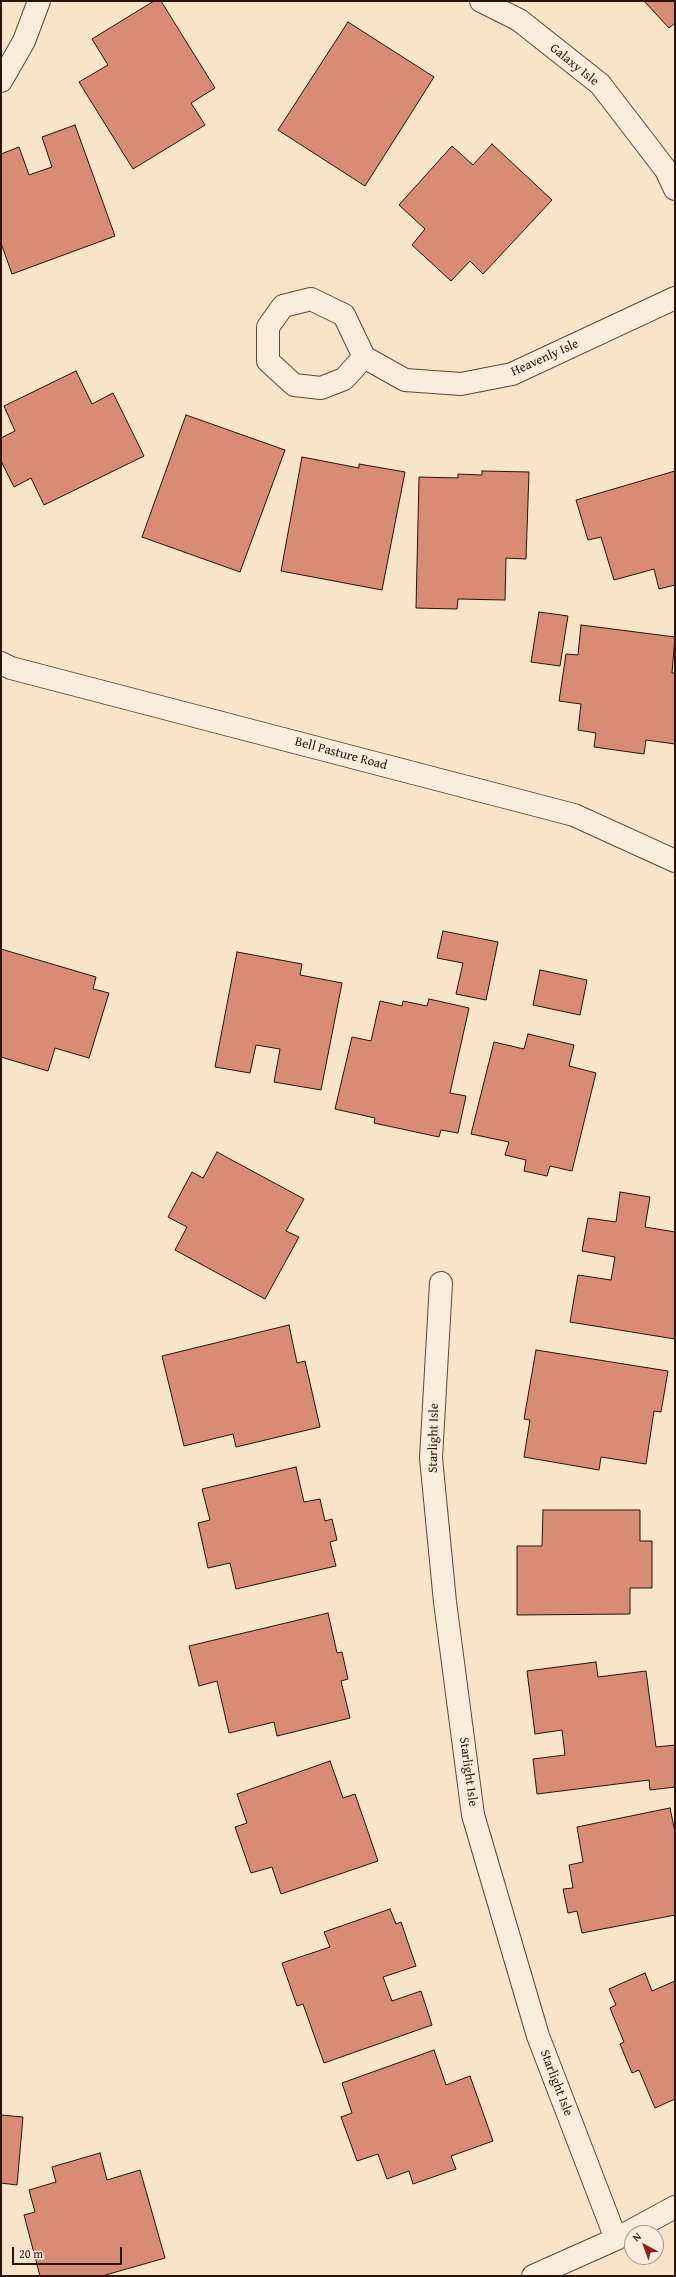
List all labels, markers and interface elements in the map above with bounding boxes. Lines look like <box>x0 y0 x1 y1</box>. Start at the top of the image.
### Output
street label: Galaxy Isle <box>546 41 602 89</box>
street label: Heavenly Isle <box>509 336 581 380</box>
street label: Bell Pasture Road <box>293 734 389 774</box>
street label: Starlight Isle <box>426 1403 442 1473</box>
street label: Starlight Isle <box>455 1736 481 1808</box>
street label: Starlight Isle <box>536 2048 576 2118</box>
north arrow <box>624 2225 664 2265</box>
text: N <box>629 2228 645 2245</box>
scale bar <box>14 2239 124 2265</box>
text: 20 m <box>19 2245 43 2262</box>

